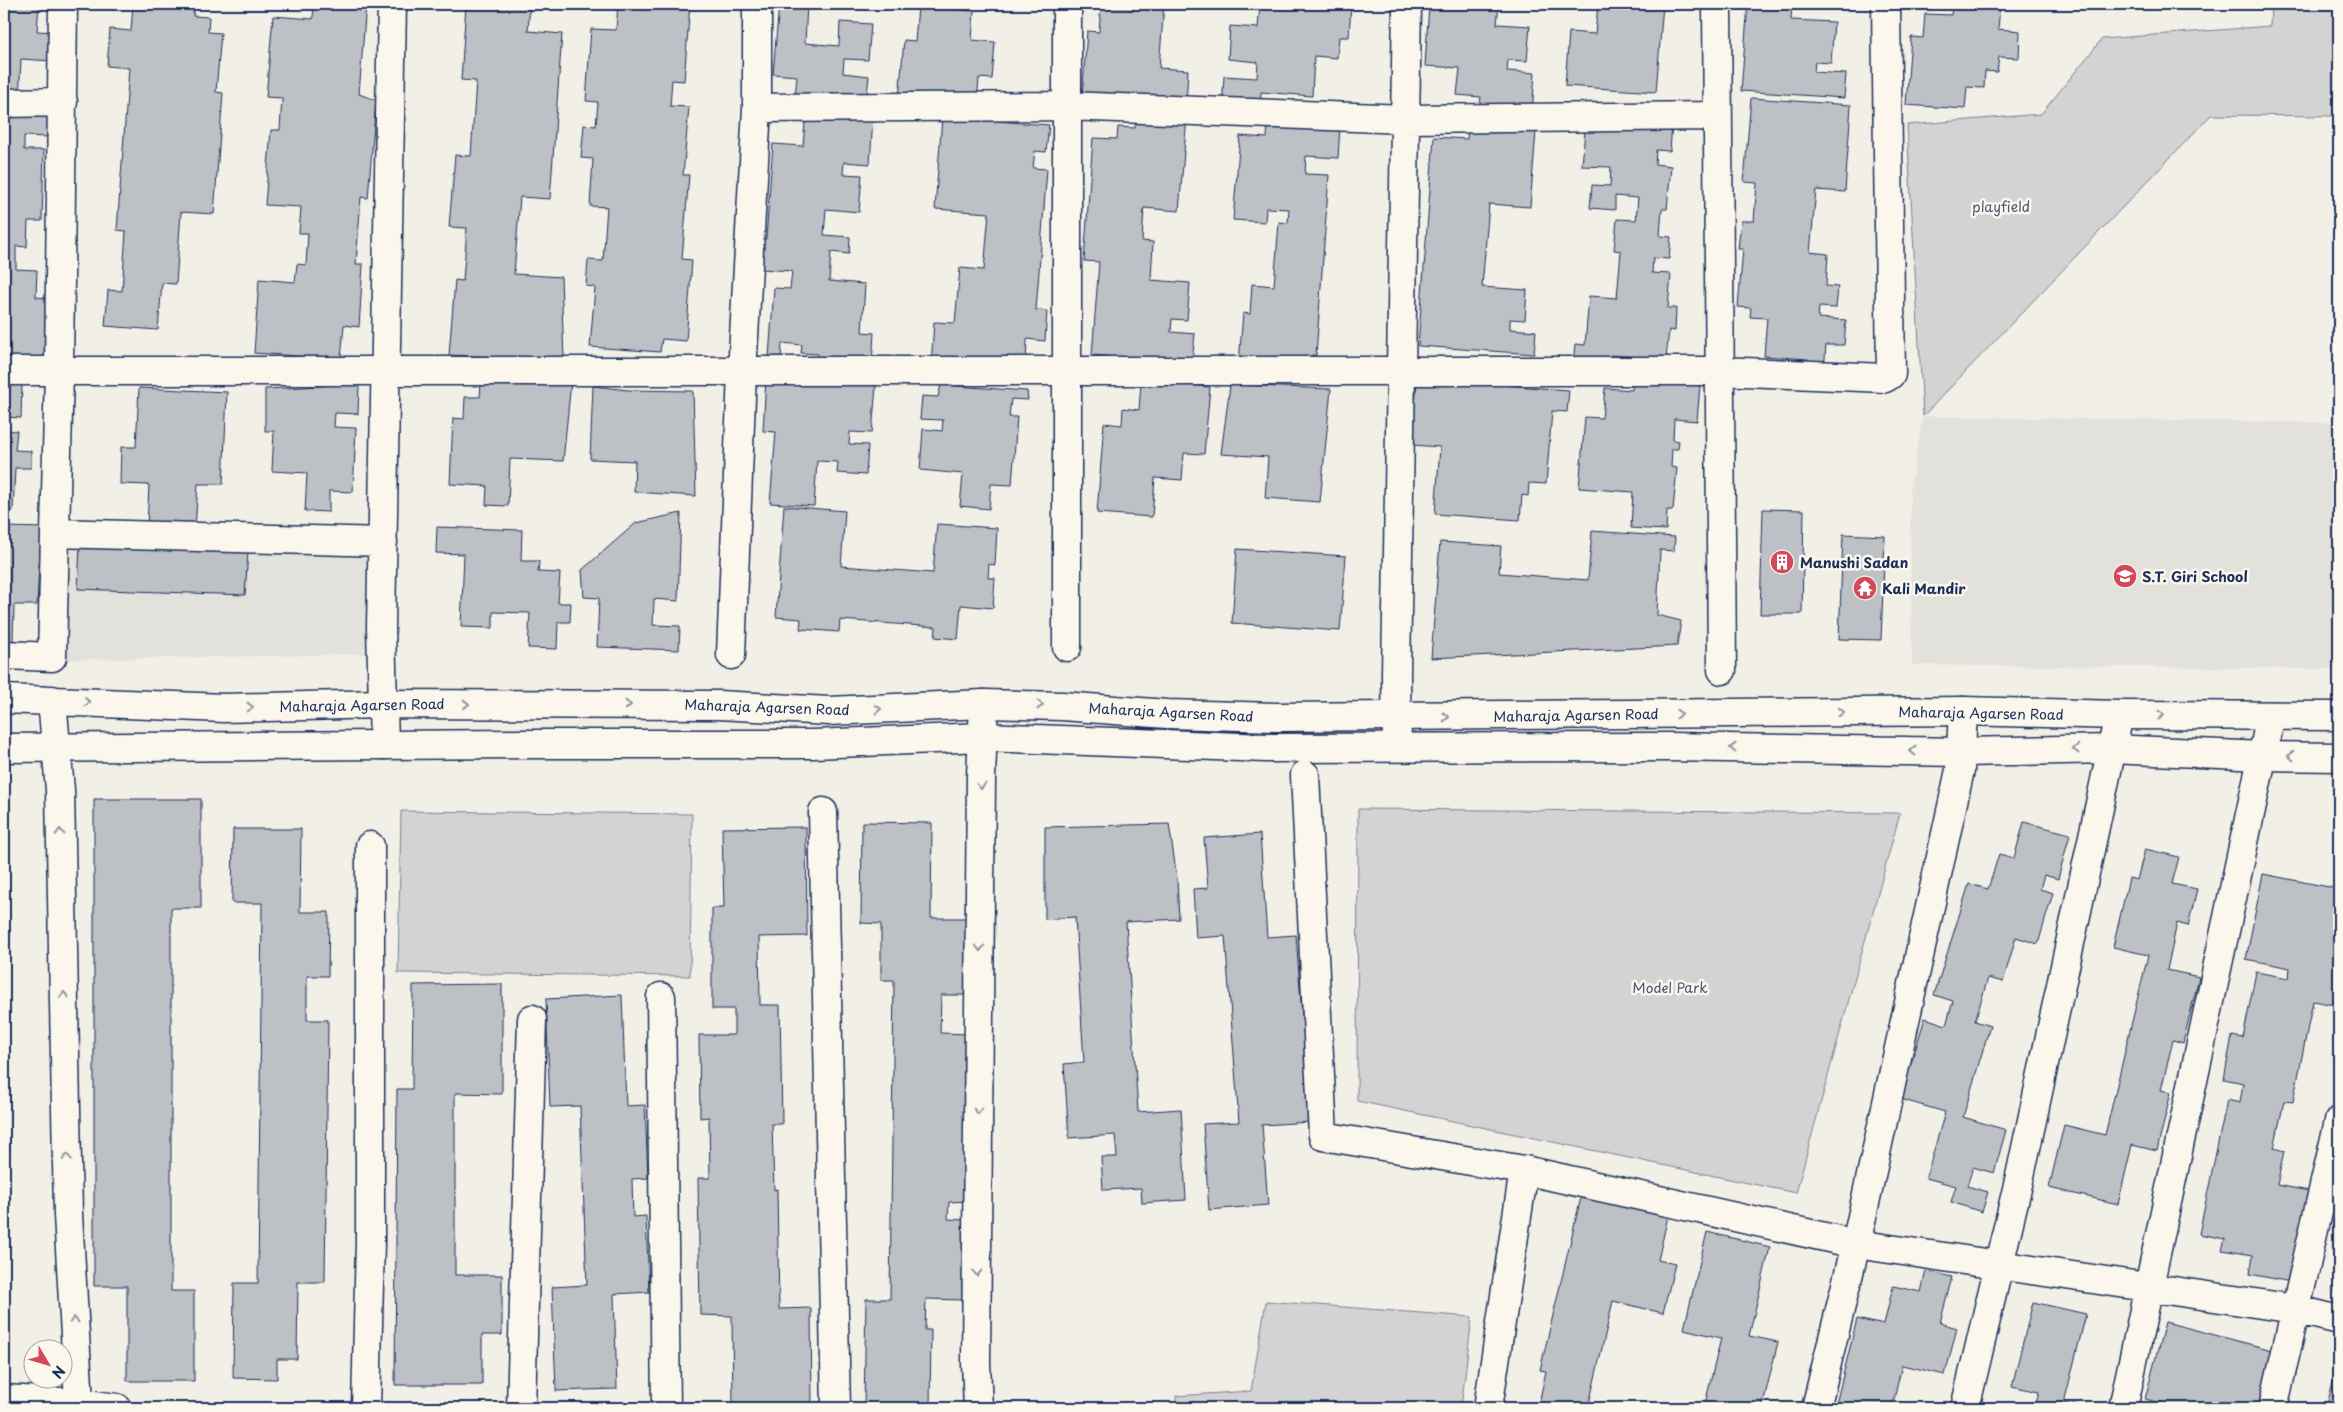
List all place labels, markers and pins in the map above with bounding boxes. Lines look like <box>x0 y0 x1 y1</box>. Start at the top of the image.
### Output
building icon: Manushi Sadan <box>1769 549 1795 575</box>
place label: Manushi Sadan <box>1800 552 1908 573</box>
school or university icon: S.T. Giri School <box>2112 563 2138 589</box>
place label: S.T. Giri School <box>2142 566 2248 587</box>
temple icon: Kali Mandir <box>1852 575 1878 601</box>
place label: Kali Mandir <box>1882 578 1966 599</box>

